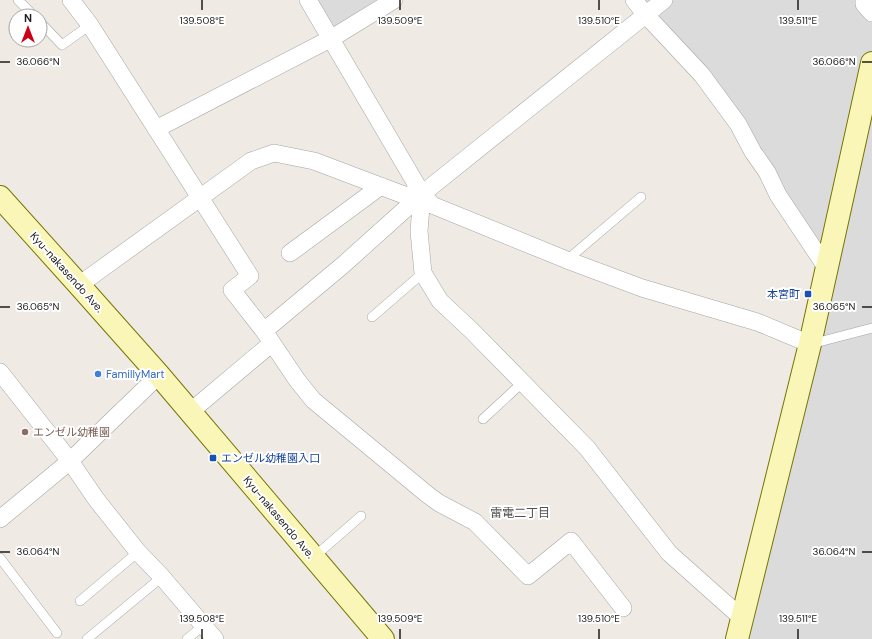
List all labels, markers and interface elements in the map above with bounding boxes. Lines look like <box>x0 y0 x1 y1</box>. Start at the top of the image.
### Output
north arrow <box>8 8 48 48</box>
text: N <box>24 11 32 25</box>
text: 139.508°E <box>180 14 225 27</box>
text: 139.509°E <box>378 14 423 27</box>
text: 139.510°E <box>578 14 620 27</box>
text: 139.511°E <box>779 14 817 27</box>
text: 36.066°N <box>16 55 60 68</box>
text: 36.066°N <box>812 55 856 68</box>
street label: Kyu-nakasendo Ave. <box>27 229 107 315</box>
place label: 本宮町 <box>767 287 800 301</box>
marker: 本宮町 <box>803 289 813 299</box>
text: 36.065°N <box>17 300 59 313</box>
text: 36.065°N <box>813 300 855 313</box>
place label: FamillyMart <box>106 367 165 381</box>
marker: FamillyMart <box>93 369 103 379</box>
place label: エンゼル幼稚園 <box>33 425 110 439</box>
marker: エンゼル幼稚園 <box>20 427 30 437</box>
place label: エンゼル幼稚園入口 <box>221 451 320 465</box>
marker: エンゼル幼稚園入口 <box>208 453 218 463</box>
street label: Kyu-nakasendo Ave. <box>240 473 318 561</box>
district label: 雷電二丁目 <box>490 505 550 521</box>
text: 36.064°N <box>17 545 60 558</box>
text: 36.064°N <box>813 545 856 558</box>
text: 139.508°E <box>180 612 225 625</box>
text: 139.509°E <box>378 612 423 625</box>
text: 139.510°E <box>578 612 620 625</box>
text: 139.511°E <box>779 612 817 625</box>

